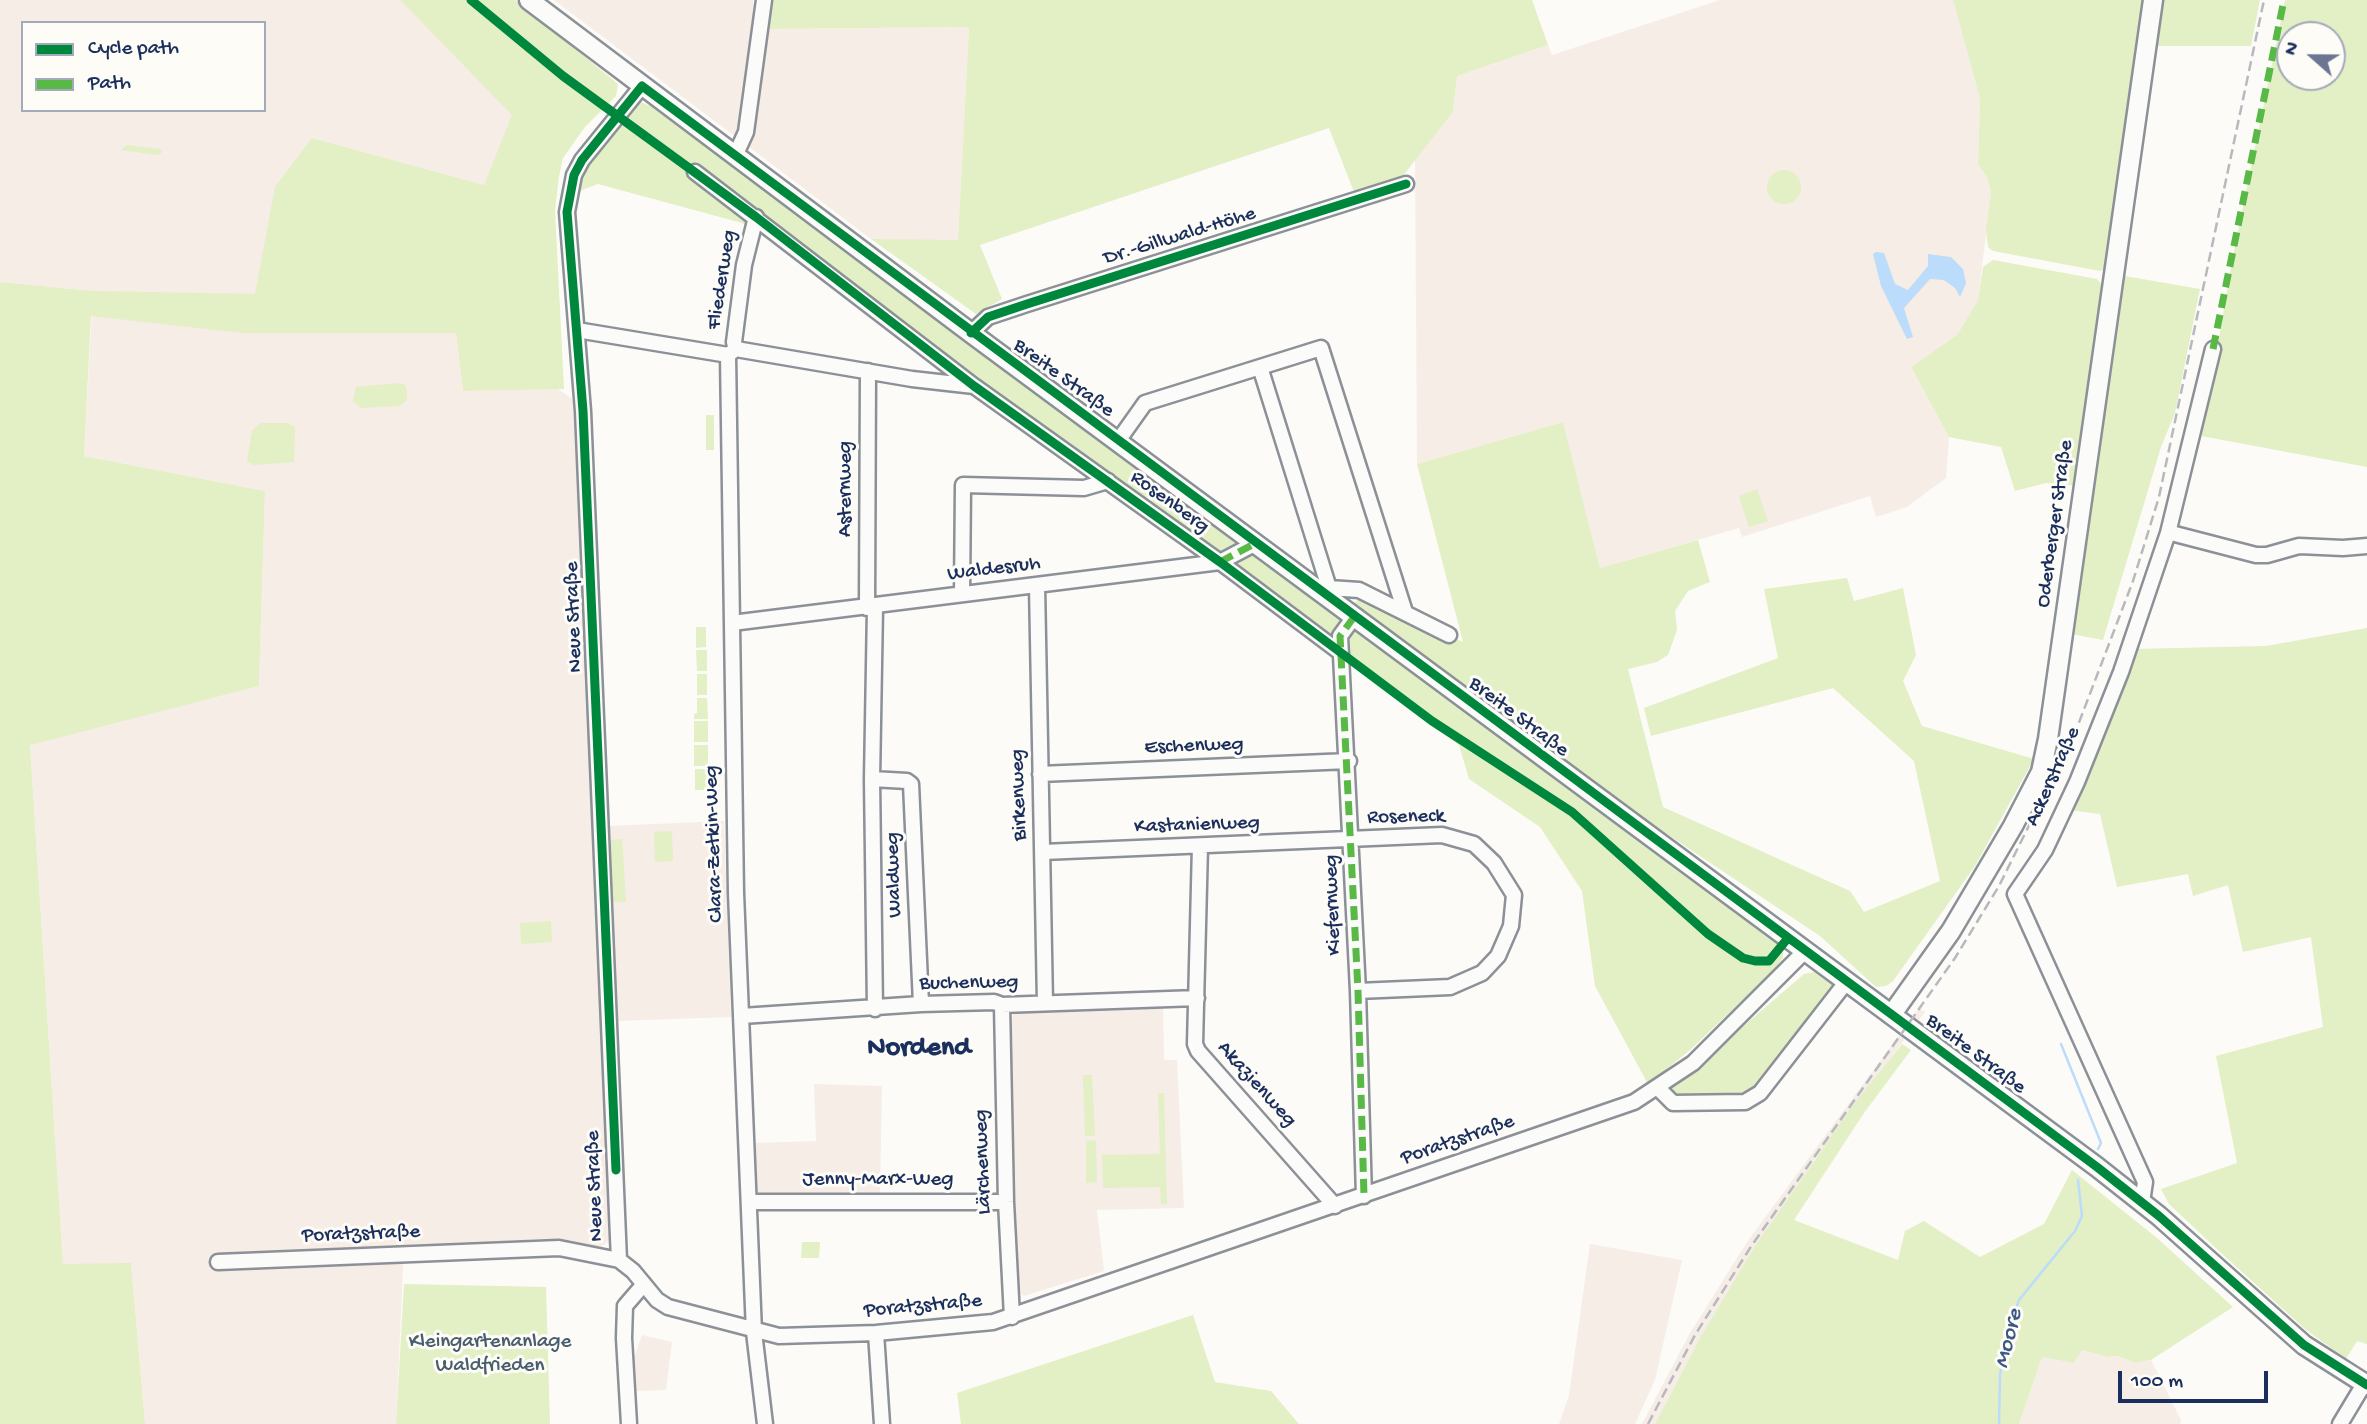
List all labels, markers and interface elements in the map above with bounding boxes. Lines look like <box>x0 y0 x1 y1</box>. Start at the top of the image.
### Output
legend <box>21 21 266 112</box>
north arrow <box>2276 21 2346 91</box>
text: Cycle path <box>88 37 179 62</box>
text: N <box>2280 39 2306 59</box>
text: Path <box>88 72 131 97</box>
street label: Dr.-Gillwald-Höhe <box>1101 202 1259 272</box>
street label: Fliederweg <box>703 228 743 332</box>
street label: Breite Straße <box>1007 334 1119 424</box>
street label: Oderberger Straße <box>2032 439 2080 609</box>
street label: Asternweg <box>834 441 860 537</box>
street label: Rosenberg <box>1124 466 1214 540</box>
street label: Waldesruh <box>946 552 1042 588</box>
street label: Neue Straße <box>560 561 590 673</box>
street label: Breite Straße <box>1463 672 1573 764</box>
street label: Ackerstraße <box>2021 723 2087 831</box>
street label: Eschenweg <box>1144 733 1244 761</box>
street label: Birkenweg <box>1006 749 1034 841</box>
street label: Clara-Zetkin-Weg <box>700 765 730 923</box>
street label: Roseneck <box>1367 805 1445 831</box>
street label: Kastanienweg <box>1134 811 1260 841</box>
street label: Waldweg <box>881 832 909 918</box>
street label: Kiefernweg <box>1320 854 1348 956</box>
street label: Buchenweg <box>919 971 1019 997</box>
street label: Breite Straße <box>1920 1009 2030 1101</box>
district label: Nordend <box>867 1033 971 1067</box>
street label: Akazienweg <box>1211 1037 1301 1133</box>
street label: Lärchenweg <box>970 1109 998 1215</box>
street label: Poratzstraße <box>1398 1110 1518 1172</box>
street label: Neue Straße <box>581 1130 611 1242</box>
street label: Jenny-Marx-Weg <box>803 1168 953 1194</box>
street label: Poratzstraße <box>301 1220 421 1250</box>
street label: Poratzstraße <box>863 1289 983 1325</box>
water label: Moore <box>1989 1307 2031 1371</box>
park label: Kleingartenanlage Waldfrieden <box>409 1330 571 1380</box>
scale bar <box>2122 1358 2272 1402</box>
text: 100 m <box>2131 1370 2183 1395</box>

